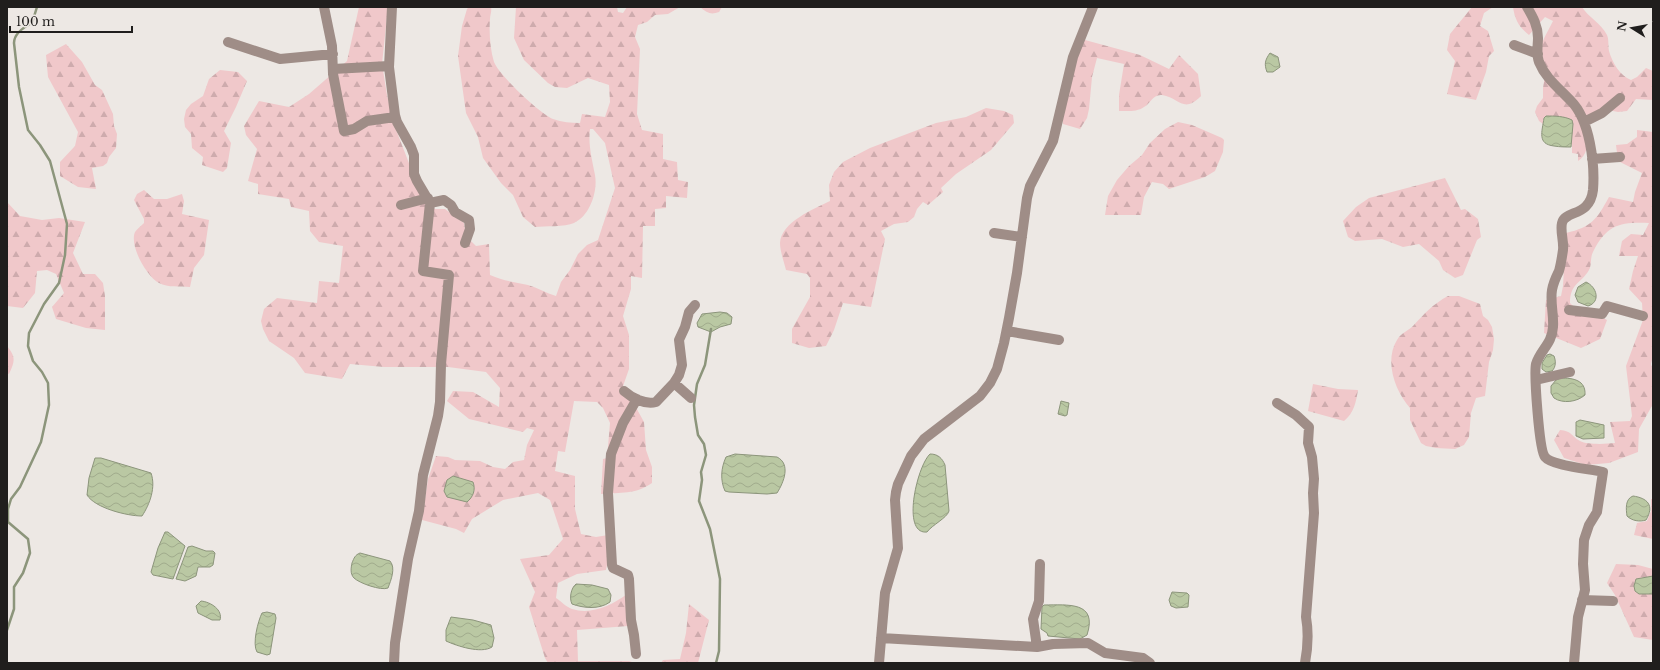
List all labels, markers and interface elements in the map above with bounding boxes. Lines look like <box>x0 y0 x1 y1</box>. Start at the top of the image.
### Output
scale bar <box>10 8 132 34</box>
north arrow <box>1612 8 1652 48</box>
text: 100 m <box>16 14 55 29</box>
text: N <box>1614 19 1630 33</box>

